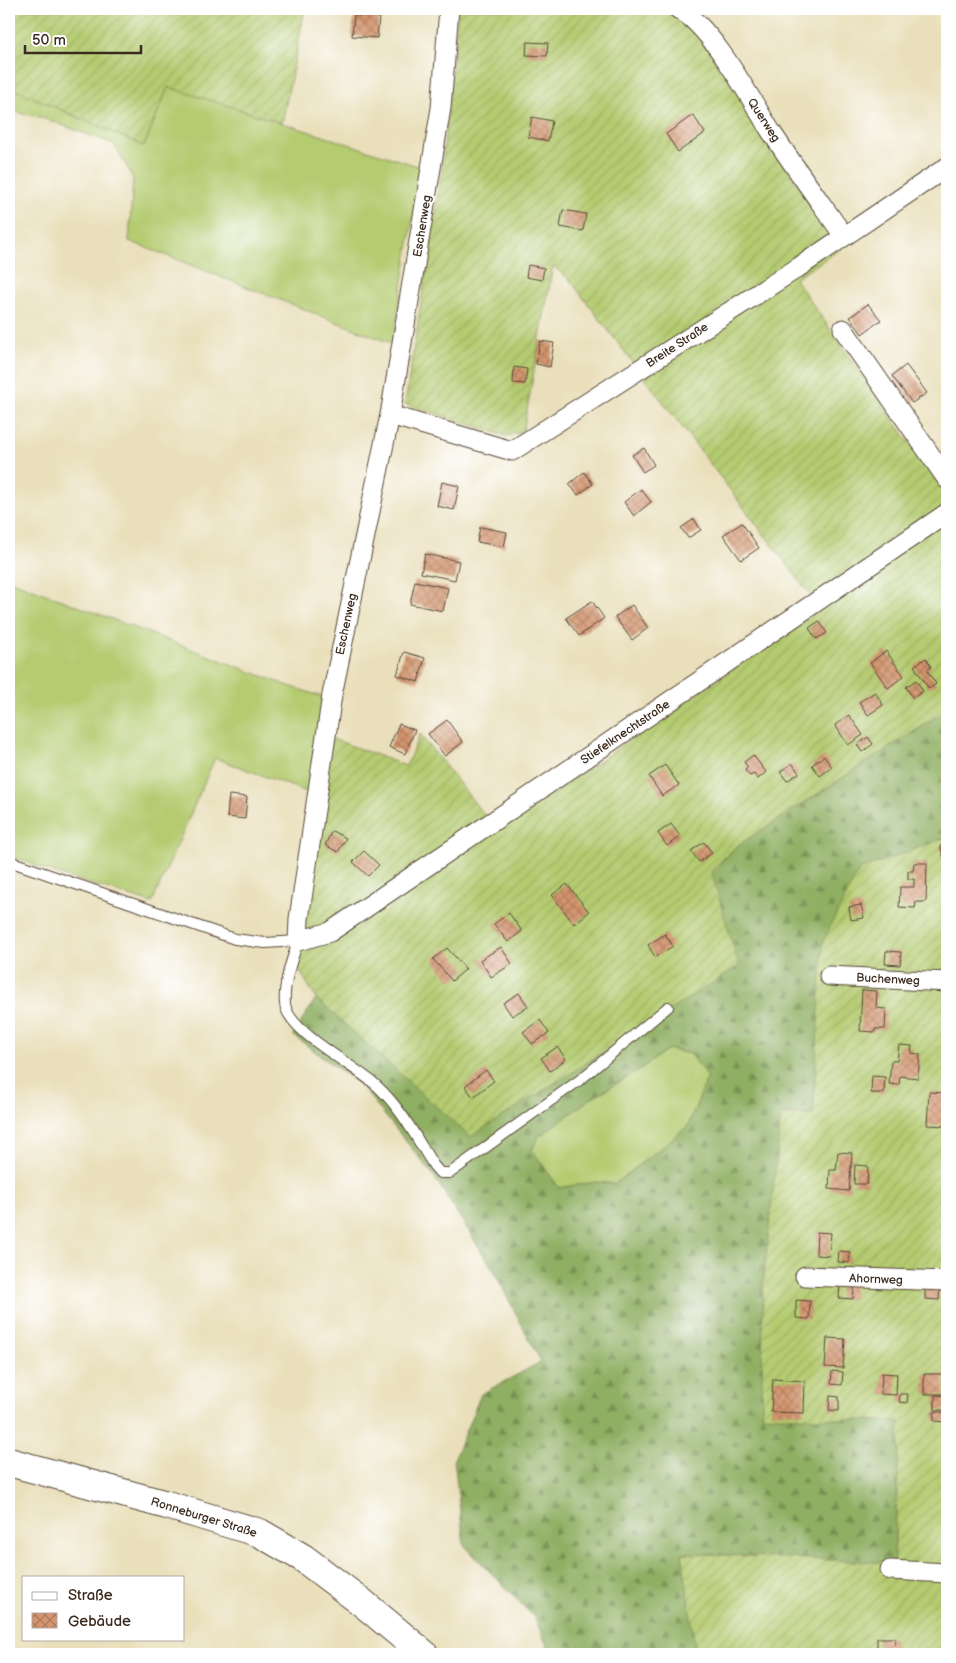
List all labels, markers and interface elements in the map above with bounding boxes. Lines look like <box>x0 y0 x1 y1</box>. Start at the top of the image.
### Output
scale bar <box>25 22 141 54</box>
text: 50 m <box>32 31 66 50</box>
street label: Querweg <box>744 95 783 145</box>
street label: Eschenweg <box>410 194 435 258</box>
street label: Breite Straße <box>643 320 711 371</box>
street label: Eschenweg <box>333 592 360 656</box>
street label: Stiefelknechtstraße <box>578 697 673 768</box>
street label: Buchenweg <box>856 970 920 989</box>
street label: Ahornweg <box>849 1271 903 1288</box>
street label: Ronneburger Straße <box>149 1494 259 1541</box>
legend <box>22 1576 185 1640</box>
text: Straße <box>68 1586 113 1605</box>
text: Gebäude <box>68 1612 131 1631</box>

